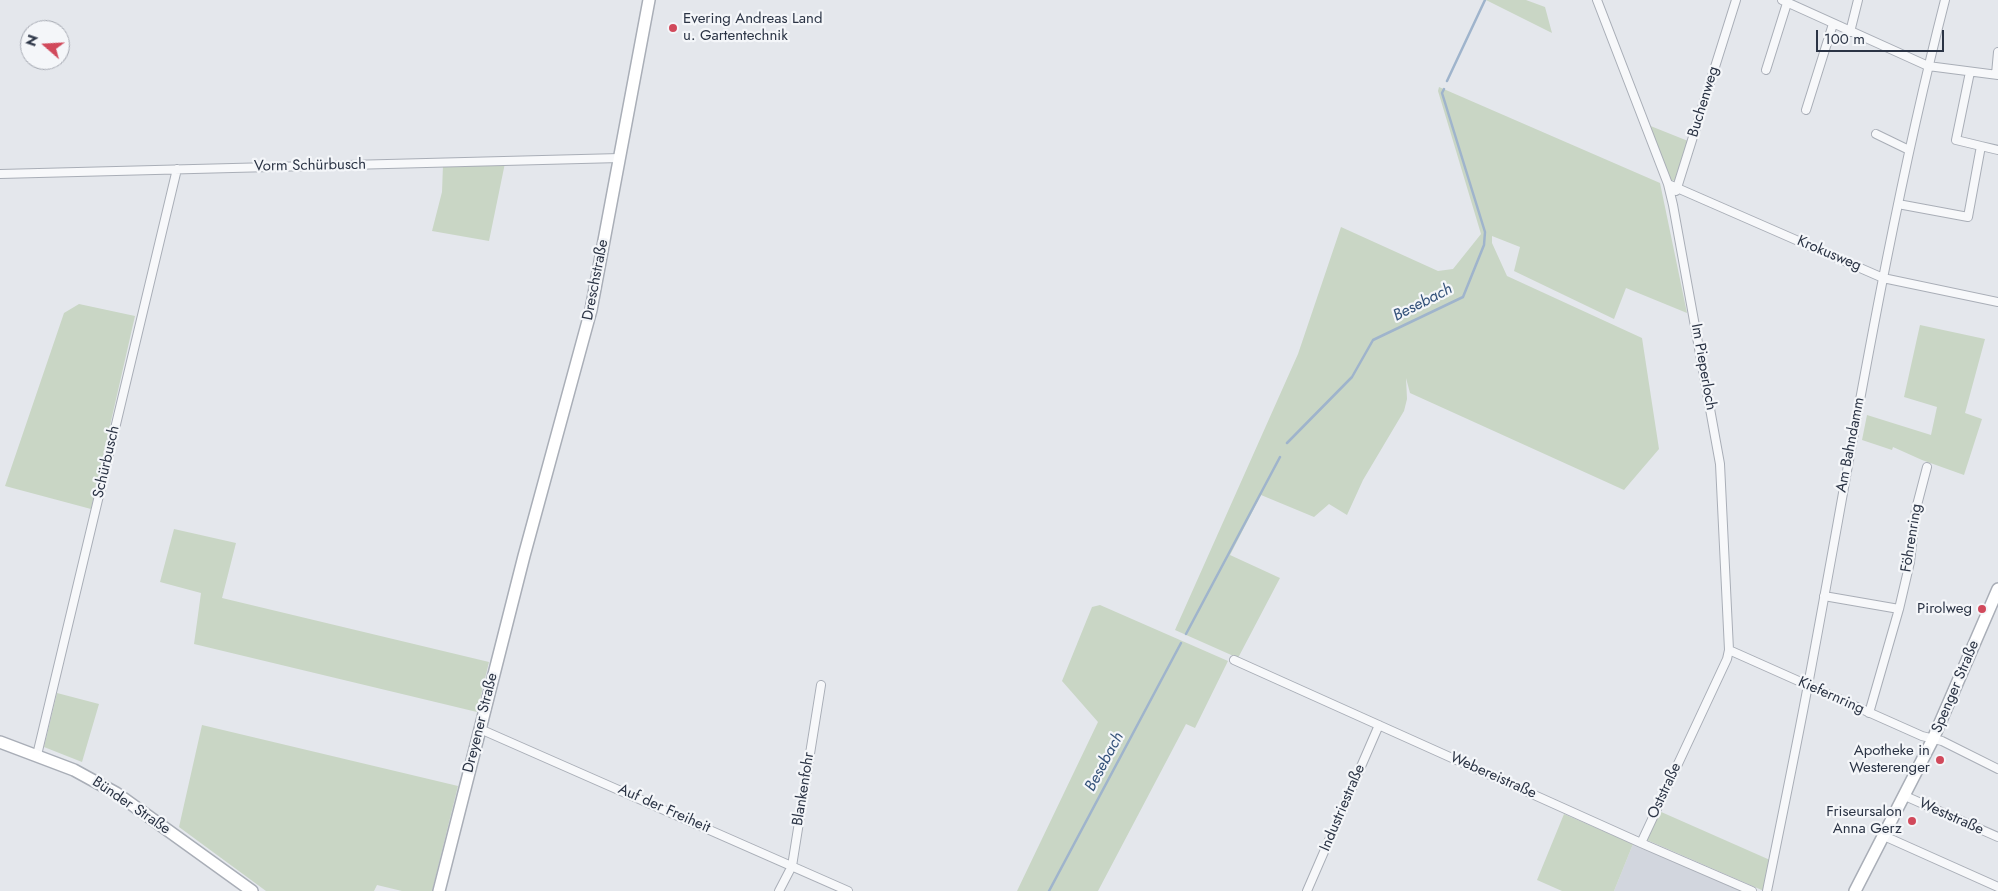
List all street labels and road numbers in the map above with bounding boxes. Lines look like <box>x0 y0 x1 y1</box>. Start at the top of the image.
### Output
street label: Buchenweg <box>1685 64 1723 140</box>
street label: Vorm Schürbusch <box>254 156 366 176</box>
street label: Krokusweg <box>1794 232 1864 276</box>
street label: Dreschstraße <box>579 238 613 322</box>
street label: Im Pieperloch <box>1687 322 1719 412</box>
street label: Am Bahndamm <box>1833 396 1869 494</box>
street label: Schürbusch <box>90 424 124 500</box>
street label: Föhrenring <box>1898 502 1926 574</box>
street label: Spenger Straße <box>1928 638 1984 736</box>
street label: Dreyener Straße <box>460 671 502 775</box>
street label: Kiefernring <box>1795 673 1867 719</box>
street label: Webereistraße <box>1447 749 1539 803</box>
street label: Blankenfohr <box>789 751 819 827</box>
street label: Oststraße <box>1644 760 1686 822</box>
street label: Industriestraße <box>1317 762 1369 854</box>
street label: Bünder Straße <box>88 773 174 839</box>
street label: Auf der Freiheit <box>615 781 713 837</box>
street label: Weststraße <box>1916 795 1986 839</box>

